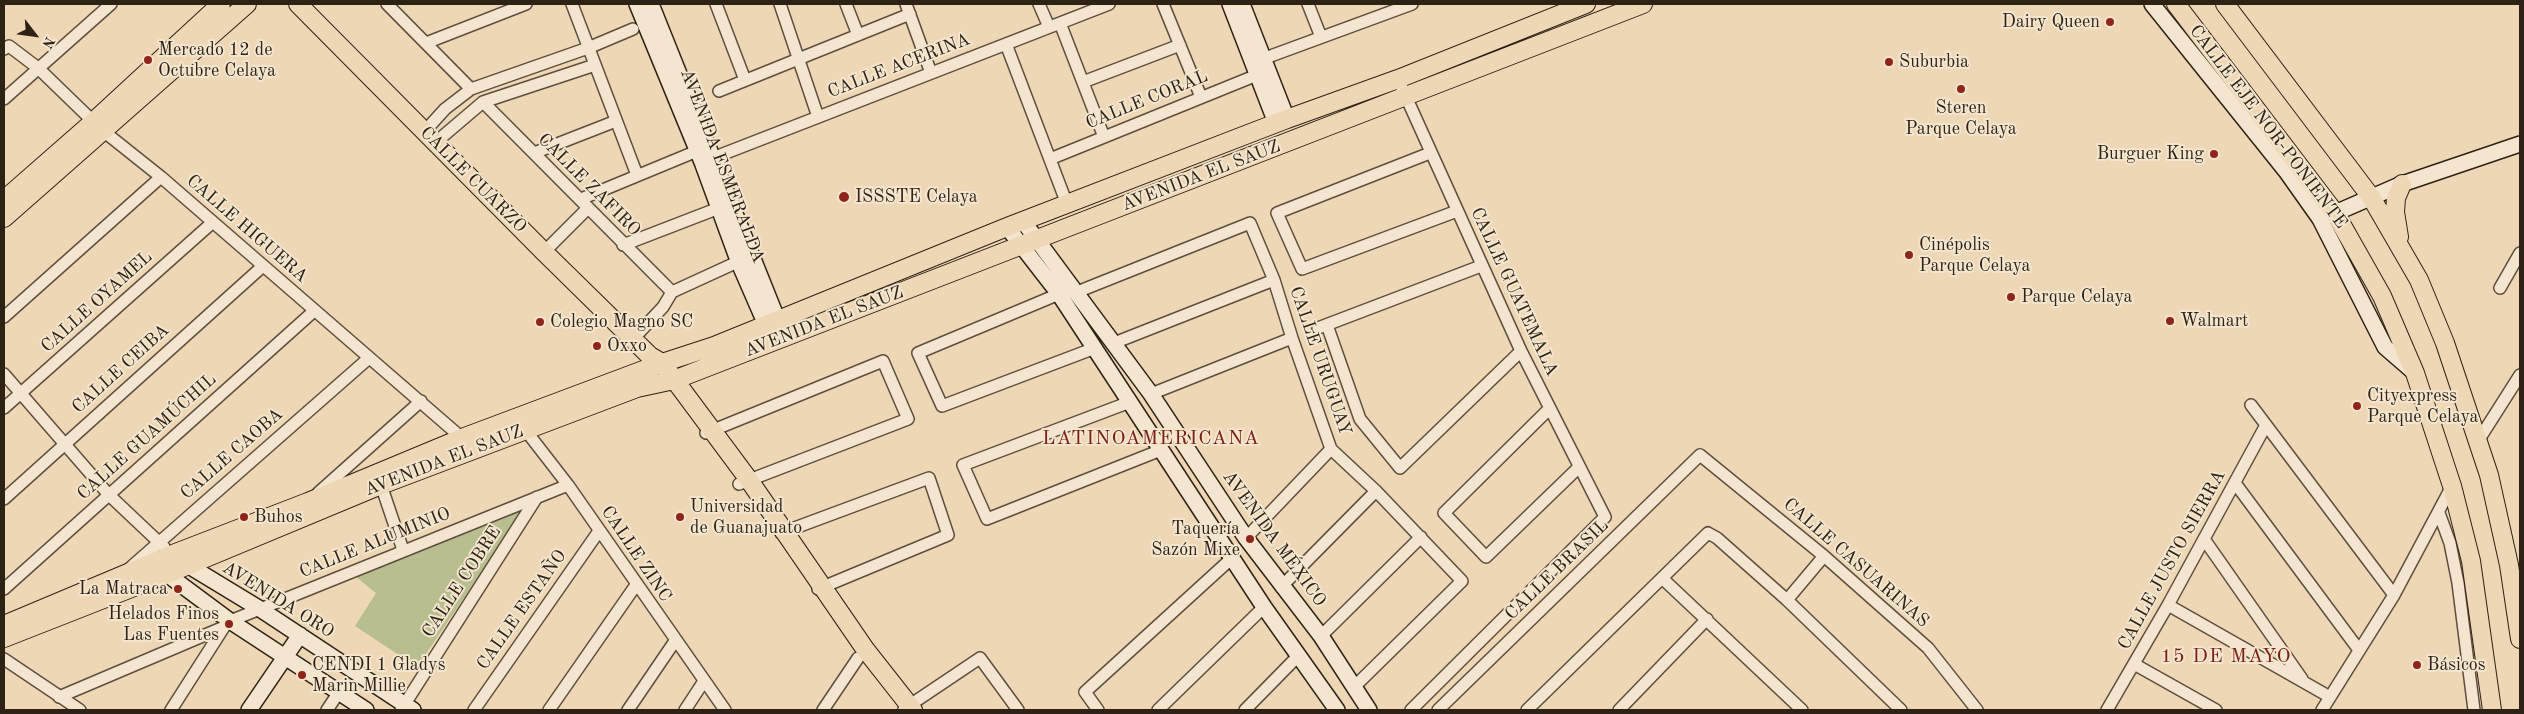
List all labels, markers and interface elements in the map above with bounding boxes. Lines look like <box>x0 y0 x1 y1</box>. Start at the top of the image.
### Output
north arrow <box>10 10 60 60</box>
place label: Dairy Queen <box>2002 11 2100 33</box>
marker: Dairy Queen <box>2104 16 2116 28</box>
street label: CALLE EJE NOR-PONIENTE <box>2184 21 2352 233</box>
street label: CALLE ACERINA <box>825 29 973 103</box>
text: N <box>39 34 57 51</box>
place label: Mercado 12 de Octubre Celaya <box>158 39 276 82</box>
place label: Suburbia <box>1899 51 1969 73</box>
marker: Mercado 12 de Octubre Celaya <box>142 54 154 66</box>
marker: Suburbia <box>1883 56 1895 68</box>
street label: AVENIDA ESMERALDA <box>675 66 769 266</box>
street label: CALLE CORAL <box>1083 66 1211 134</box>
marker: Steren Parque Celaya <box>1955 83 1967 95</box>
place label: Steren Parque Celaya <box>1905 97 2017 140</box>
street label: CALLE CUARZO <box>415 122 531 238</box>
street label: CALLE ZAFIRO <box>533 129 645 241</box>
street label: AVENIDA EL SAUZ <box>1119 136 1283 216</box>
place label: Burguer King <box>2097 143 2204 165</box>
marker: Burguer King <box>2208 148 2220 160</box>
street label: CALLE HIGUERA <box>182 170 312 288</box>
place label: ISSSTE Celaya <box>855 186 978 208</box>
marker: ISSSTE Celaya <box>837 190 851 204</box>
street label: CALLE GUATEMALA <box>1465 204 1563 380</box>
place label: Cinépolis Parque Celaya <box>1919 234 2030 276</box>
street label: CALLE OYAMEL <box>37 246 157 358</box>
marker: Cinépolis Parque Celaya <box>1903 249 1915 261</box>
street label: AVENIDA EL SAUZ <box>742 282 906 362</box>
street label: CALLE URUGUAY <box>1284 284 1356 438</box>
place label: Parque Celaya <box>2021 286 2132 308</box>
marker: Parque Celaya <box>2005 291 2017 303</box>
place label: Walmart <box>2180 310 2248 332</box>
place label: Colegio Magno SC <box>550 311 693 333</box>
marker: Walmart <box>2164 315 2176 327</box>
marker: Colegio Magno SC <box>534 316 546 328</box>
street label: CALLE CEIBA <box>68 320 174 418</box>
place label: Oxxo <box>607 335 647 357</box>
marker: Oxxo <box>591 340 603 352</box>
street label: CALLE GUAMÚCHIL <box>73 369 221 505</box>
place label: Cityexpress Parque Celaya <box>2367 385 2478 428</box>
marker: Cityexpress Parque Celaya <box>2351 400 2363 412</box>
street label: CALLE CAOBA <box>176 404 288 504</box>
street label: AVENIDA EL SAUZ <box>362 421 526 501</box>
district label: LATINOAMERICANA <box>1040 427 1262 451</box>
street label: CALLE JUSTO SIERRA <box>2114 466 2230 654</box>
street label: AVENIDA MÉXICO <box>1218 467 1330 611</box>
street label: CALLE CASUARINAS <box>1779 494 1933 632</box>
place label: Universidad de Guanajuato <box>690 496 802 538</box>
street label: CALLE ZINC <box>596 502 676 606</box>
street label: CALLE ALUMINIO <box>296 503 454 583</box>
place label: Buhos <box>254 506 303 528</box>
marker: Buhos <box>238 511 250 523</box>
marker: Universidad de Guanajuato <box>674 511 686 523</box>
street label: CALLE BRASIL <box>1501 515 1613 625</box>
place label: Taquería Sazón Mixe <box>1151 518 1240 560</box>
street label: CALLE COBRE <box>418 522 506 642</box>
marker: Taquería Sazón Mixe <box>1244 533 1256 545</box>
street label: CALLE ESTAÑO <box>473 546 571 674</box>
street label: AVENIDA ORO <box>218 557 338 643</box>
place label: La Matraca <box>79 578 168 600</box>
marker: La Matraca <box>172 583 184 595</box>
place label: Helados Finos Las Fuentes <box>108 603 219 646</box>
marker: Helados Finos Las Fuentes <box>223 618 235 630</box>
district label: 15 DE MAYO <box>2159 645 2293 669</box>
place label: CENDI 1 Gladys Marin Millie <box>312 654 445 696</box>
place label: Básicos <box>2427 654 2486 676</box>
marker: Básicos <box>2411 659 2423 671</box>
marker: CENDI 1 Gladys Marin Millie <box>296 669 308 681</box>

